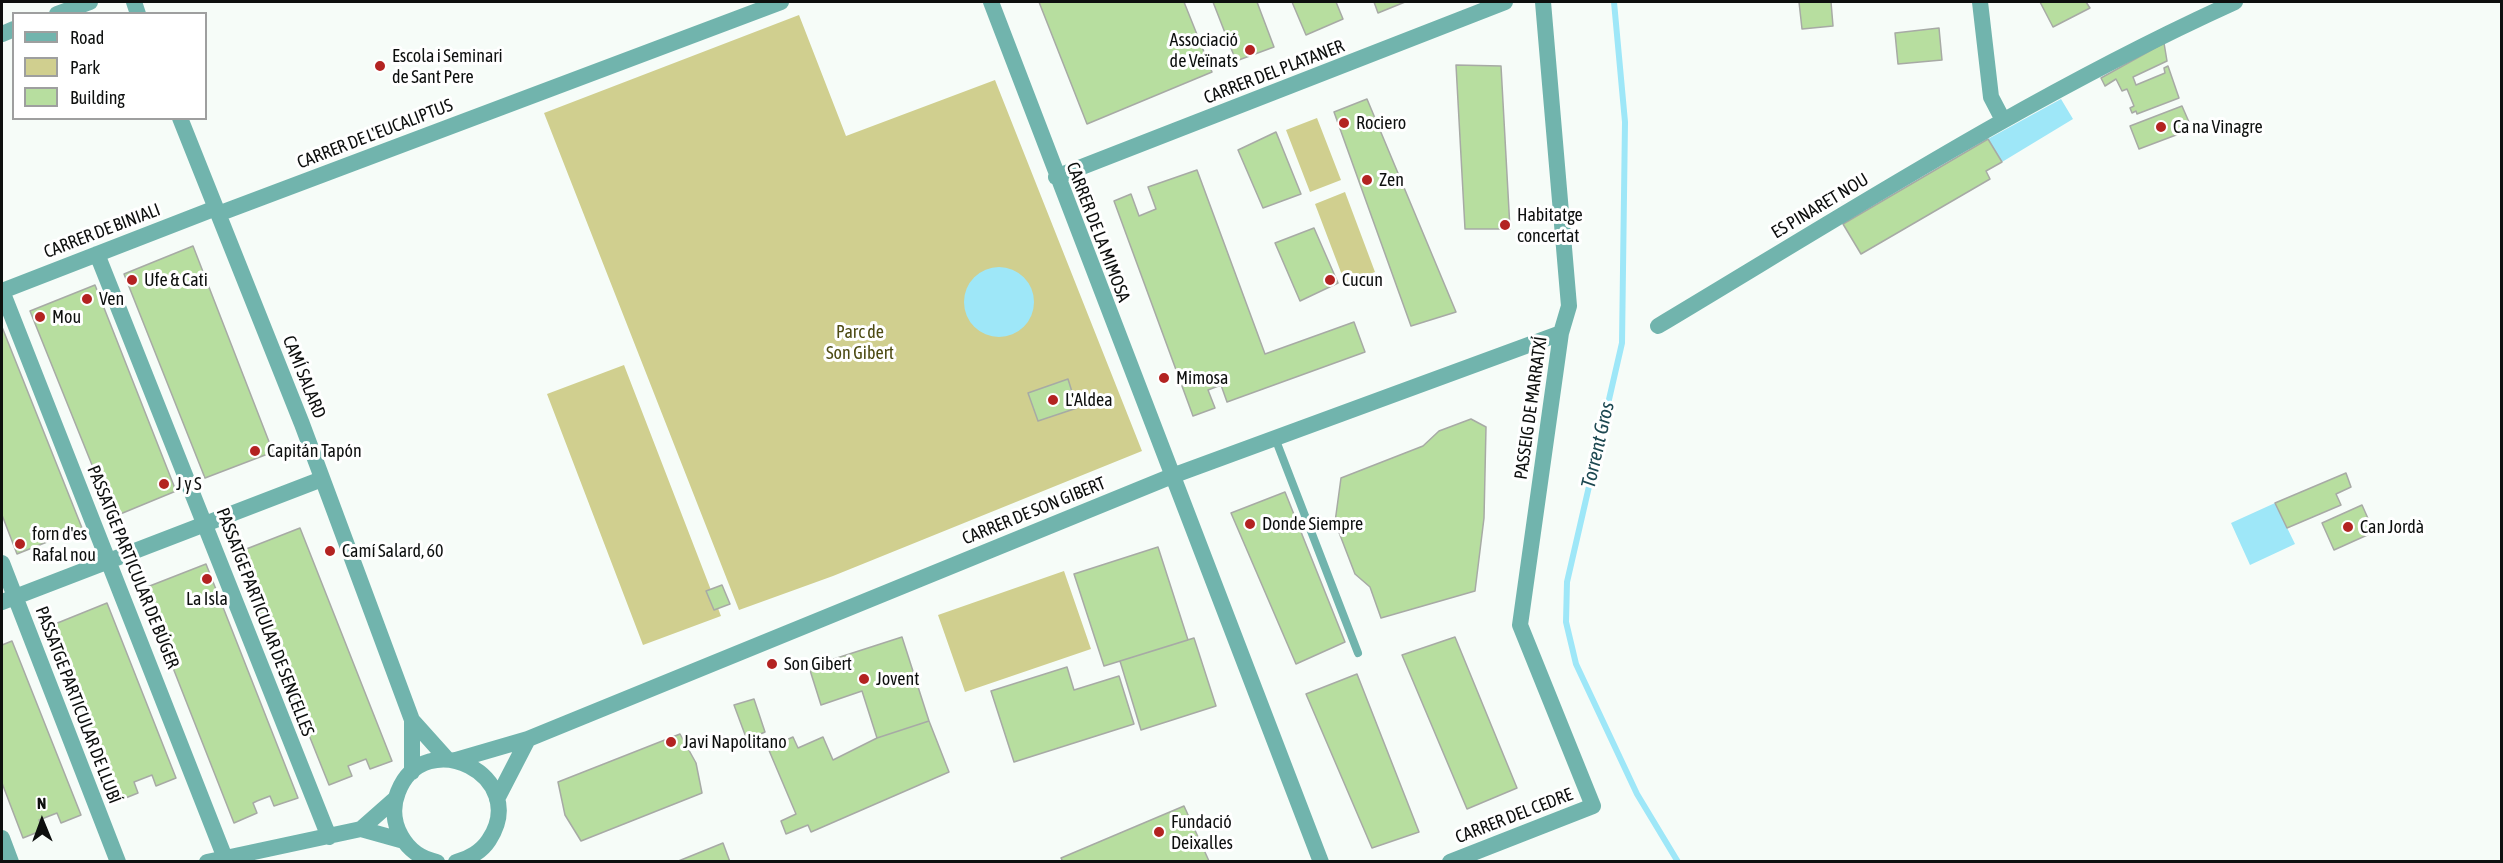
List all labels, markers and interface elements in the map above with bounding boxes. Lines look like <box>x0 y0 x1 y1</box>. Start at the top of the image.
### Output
legend <box>12 12 207 120</box>
text: Road <box>70 27 104 48</box>
place label: Associació de Veïnats <box>1170 29 1238 72</box>
street label: CARRER DEL PLATANER <box>1201 35 1347 109</box>
marker: Associació de Veïnats <box>1243 43 1257 57</box>
place label: Escola i Seminari de Sant Pere <box>392 45 503 88</box>
text: Park <box>70 57 100 78</box>
marker: Escola i Seminari de Sant Pere <box>373 59 387 73</box>
text: Building <box>70 87 125 108</box>
street label: CARRER DE L'EUCALIPTUS <box>294 94 456 174</box>
place label: Rociero <box>1356 112 1406 134</box>
marker: Rociero <box>1337 116 1351 130</box>
place label: Ca na Vinagre <box>2173 116 2263 138</box>
marker: Ca na Vinagre <box>2154 120 2168 134</box>
street label: CARRER DE LA MIMOSA <box>1061 159 1135 305</box>
place label: Zen <box>1379 169 1404 191</box>
street label: ES PINARET NOU <box>1768 169 1872 243</box>
marker: Zen <box>1360 173 1374 187</box>
street label: CARRER DE BINIALI <box>41 199 163 263</box>
place label: Habitatge concertat <box>1517 204 1583 246</box>
marker: Habitatge concertat <box>1498 218 1512 232</box>
place label: Ufe & Cati <box>144 269 208 291</box>
place label: Cucun <box>1342 269 1383 291</box>
marker: Ufe & Cati <box>125 273 139 287</box>
marker: Cucun <box>1323 273 1337 287</box>
place label: Ven <box>99 288 124 310</box>
marker: Ven <box>80 292 94 306</box>
place label: Mou <box>52 306 81 328</box>
marker: Mou <box>33 310 47 324</box>
park label: Parc de Son Gibert <box>826 321 894 364</box>
street label: CAMÍ SALARD <box>278 332 330 422</box>
street label: PASSEIG DE MARRATXÍ <box>1510 335 1552 481</box>
place label: Mimosa <box>1176 367 1228 389</box>
marker: Mimosa <box>1157 371 1171 385</box>
place label: L'Aldea <box>1065 389 1113 411</box>
marker: L'Aldea <box>1046 393 1060 407</box>
water label: Torrent Gros <box>1576 400 1620 490</box>
place label: Capitán Tapón <box>267 440 362 462</box>
marker: Capitán Tapón <box>248 444 262 458</box>
street label: PASSATGE PARTICULAR DE BÚGER <box>82 462 184 672</box>
street label: CARRER DE SON GIBERT <box>959 472 1109 550</box>
place label: J y S <box>176 473 202 495</box>
marker: J y S <box>157 477 171 491</box>
street label: PASSATGE PARTICULAR DE SENCELLES <box>211 505 319 739</box>
place label: Donde Siempre <box>1262 513 1363 535</box>
place label: Can Jordà <box>2360 516 2424 538</box>
marker: Donde Siempre <box>1243 517 1257 531</box>
marker: Can Jordà <box>2341 520 2355 534</box>
place label: forn d'es Rafal nou <box>32 523 96 566</box>
marker: forn d'es Rafal nou <box>13 537 27 551</box>
place label: Camí Salard, 60 <box>342 540 444 562</box>
marker: Camí Salard, 60 <box>323 544 337 558</box>
marker: La Isla <box>200 572 214 586</box>
place label: La Isla <box>186 588 228 610</box>
street label: PASSATGE PARTICULAR DE LLUBÍ <box>30 603 126 807</box>
place label: Son Gibert <box>784 653 852 675</box>
marker: Son Gibert <box>765 657 779 671</box>
place label: Jovent <box>876 668 919 690</box>
marker: Jovent <box>857 672 871 686</box>
place label: Javi Napolitano <box>683 731 787 753</box>
marker: Javi Napolitano <box>664 735 678 749</box>
street label: CARRER DEL CEDRE <box>1452 784 1576 848</box>
north arrow <box>12 791 72 851</box>
text: N <box>37 794 47 812</box>
place label: Fundació Deixalles <box>1171 811 1233 854</box>
marker: Fundació Deixalles <box>1152 825 1166 839</box>

